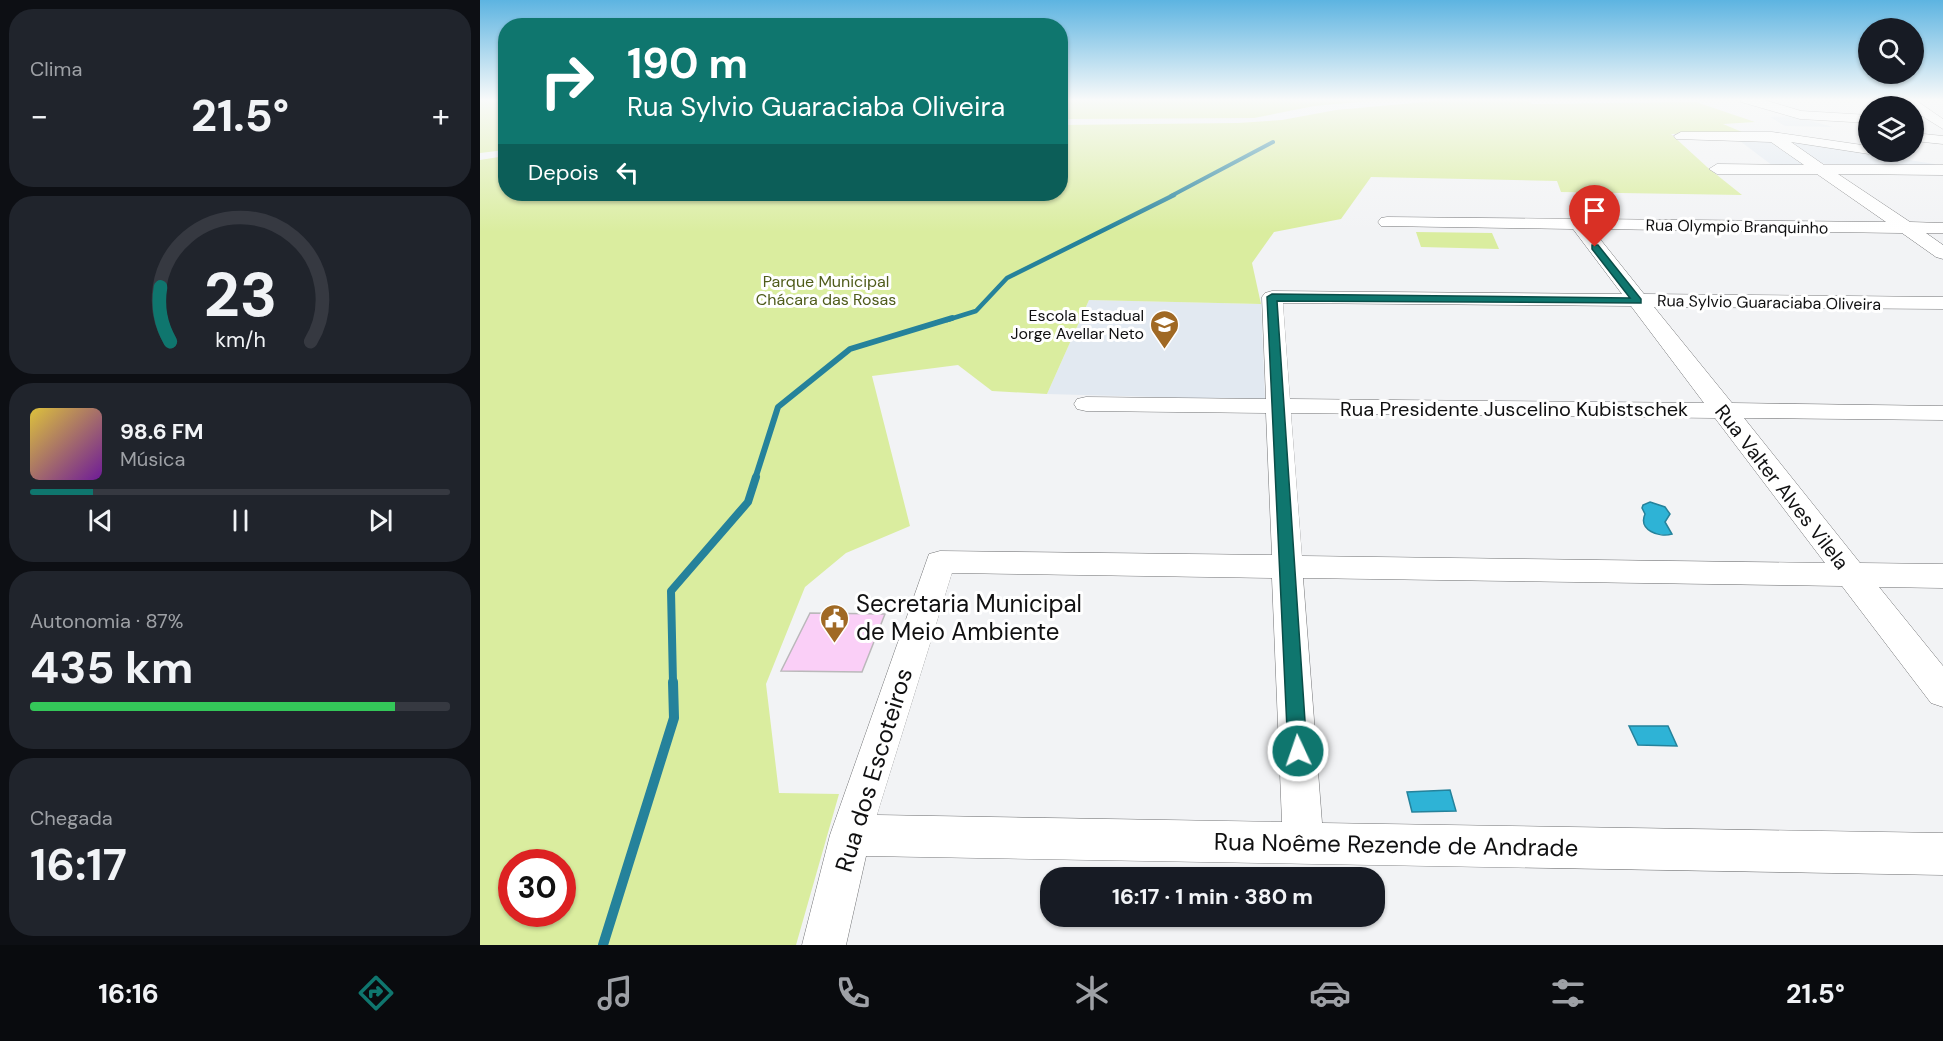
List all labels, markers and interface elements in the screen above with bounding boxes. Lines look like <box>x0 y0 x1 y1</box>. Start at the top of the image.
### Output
map controls <box>1858 18 1924 162</box>
button: search <box>1858 18 1924 84</box>
text: 190 m <box>627 36 748 91</box>
icon: right <box>528 42 606 120</box>
text: Clima <box>30 56 82 82</box>
text: 21.5° <box>191 86 289 145</box>
text: Rua Sylvio Guaraciaba Oliveira <box>627 89 1005 124</box>
text: − <box>30 94 48 137</box>
text: + <box>432 94 450 137</box>
button: layers <box>1858 96 1924 162</box>
icon: left <box>611 156 644 189</box>
text: Depois <box>528 158 599 187</box>
pin <box>1569 185 1620 247</box>
icon: arrive <box>1578 194 1611 227</box>
street label: Rua Olympio Branquinho <box>1645 214 1829 239</box>
text: 23 <box>203 254 277 335</box>
park label: Parque Municipal Chácara das Rosas <box>756 271 896 310</box>
street label: Rua Sylvio Guaraciaba Oliveira <box>1657 290 1881 315</box>
place label: Escola Estadual Jorge Avellar Neto <box>1010 305 1144 344</box>
school or university icon: Escola Estadual Jorge Avellar Neto <box>1149 308 1181 350</box>
text: km/h <box>215 327 265 355</box>
street label: Rua Presidente Juscelino Kubistschek <box>1340 396 1688 422</box>
street label: Rua Valter Alves Vilela <box>1709 399 1855 575</box>
text: 98.6 FM <box>120 417 203 446</box>
text: Música <box>120 446 185 472</box>
icon: previous <box>84 504 117 537</box>
icon: pause <box>224 504 257 537</box>
icon: next <box>364 504 397 537</box>
place label: Secretaria Municipal de Meio Ambiente <box>856 588 1082 647</box>
public building icon: Secretaria Municipal de Meio Ambiente <box>819 602 851 644</box>
text: Autonomia · 87% <box>30 608 183 634</box>
text: 435 km <box>30 638 193 697</box>
street label: Rua dos Escoteiros <box>828 664 919 875</box>
position arrow <box>1266 719 1330 783</box>
text: Chegada <box>30 805 113 831</box>
street label: Rua Noême Rezende de Andrade <box>1214 826 1578 863</box>
text: 16:17 <box>30 835 127 894</box>
speed limit sign: 30 <box>498 849 576 927</box>
text: 16:17 · 1 min · 380 m <box>1112 882 1313 911</box>
icon: directions <box>355 972 397 1014</box>
icon: music <box>594 972 636 1014</box>
icon: phone <box>832 972 874 1014</box>
icon: climate <box>1071 972 1113 1014</box>
icon: car <box>1309 972 1351 1014</box>
icon: filters <box>1547 972 1589 1014</box>
text: 16:16 <box>98 976 159 1011</box>
text: 21.5° <box>1786 976 1845 1011</box>

